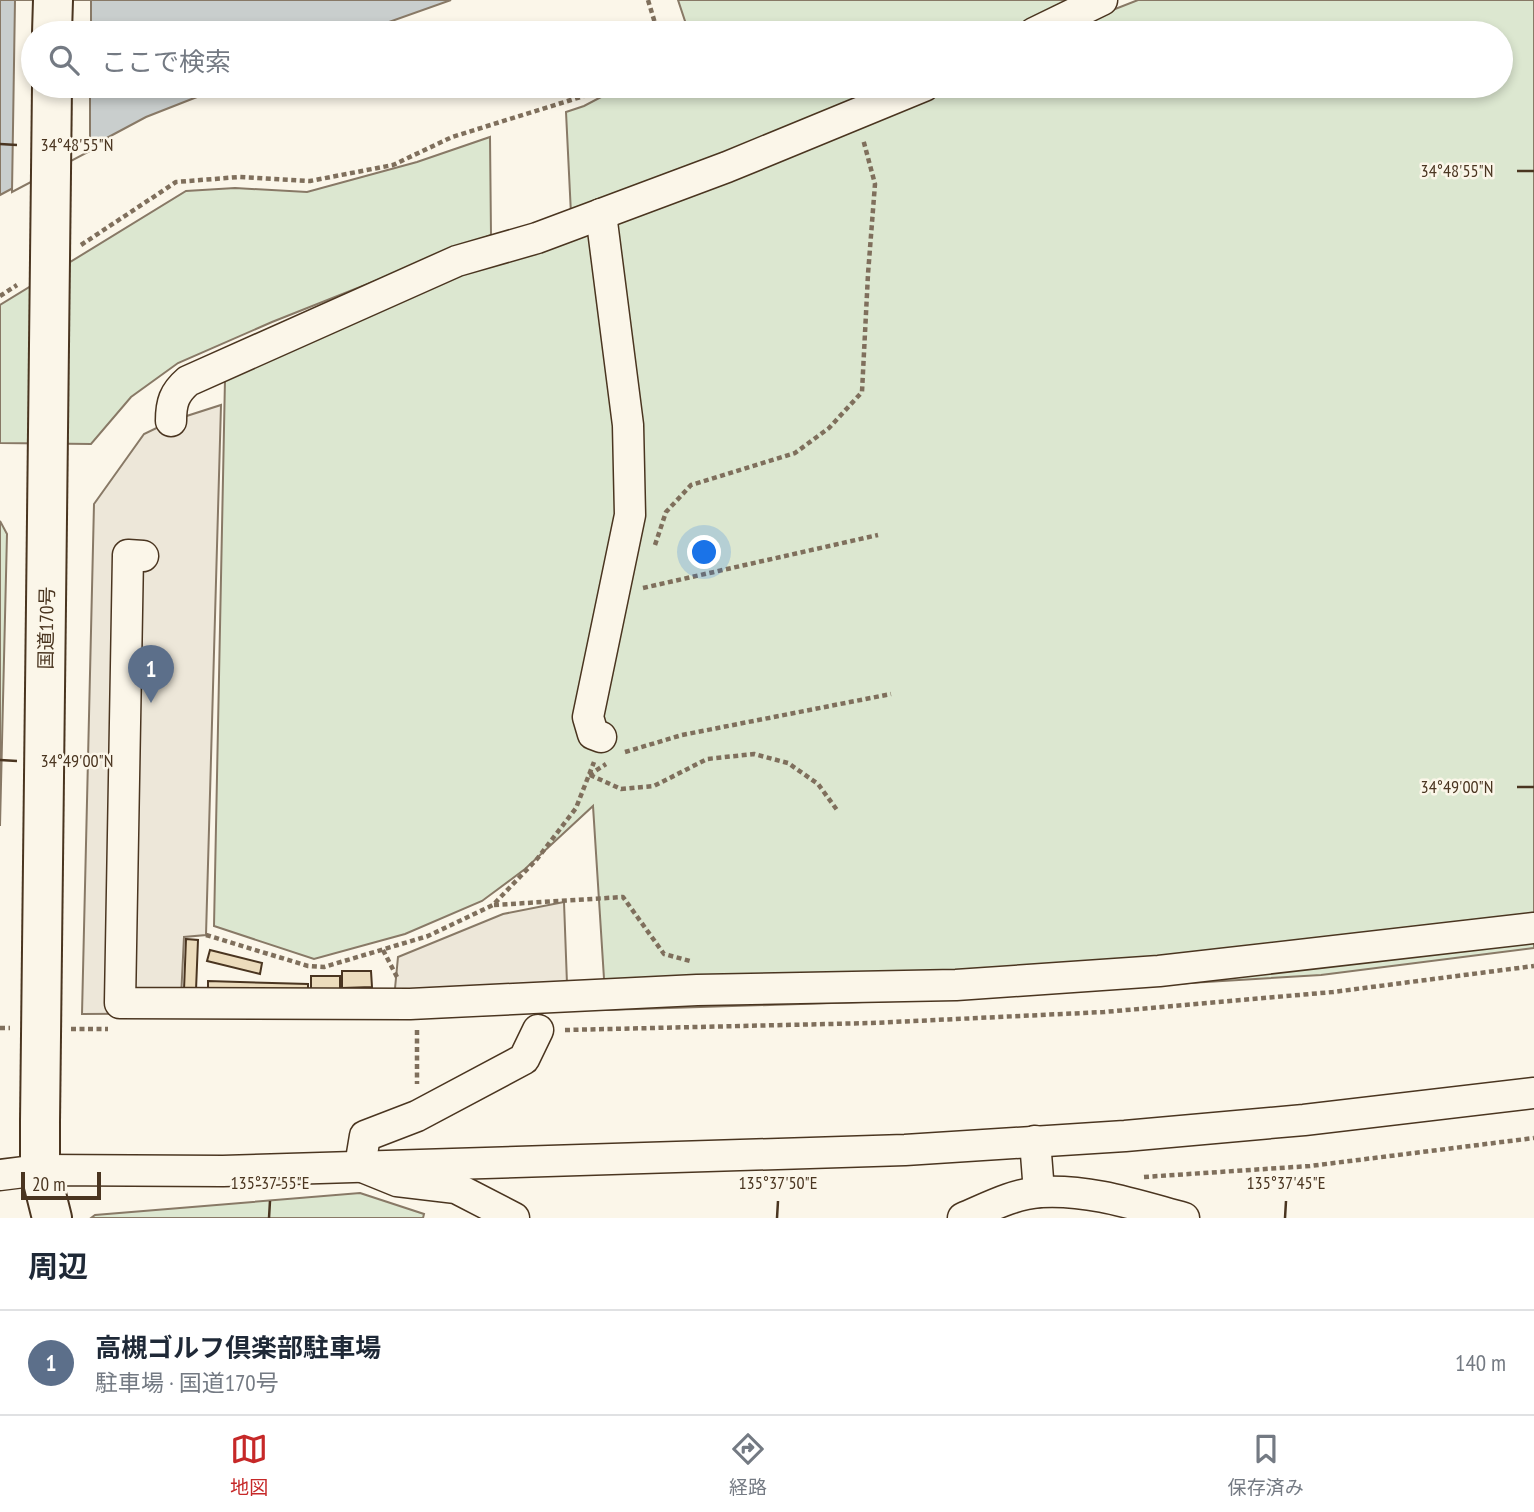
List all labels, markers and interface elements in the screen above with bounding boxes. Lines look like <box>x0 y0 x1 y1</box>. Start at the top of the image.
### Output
search box <box>21 21 1513 98</box>
icon: search <box>45 41 83 79</box>
text: ここで検索 <box>101 45 231 78</box>
text: 34°48'55"N <box>41 133 113 156</box>
text: 34°48'55"N <box>1421 159 1493 182</box>
your location <box>687 535 721 569</box>
street label: 国道170号 <box>33 586 59 670</box>
pin: 1 <box>128 645 174 703</box>
text: 34°49'00"N <box>41 749 113 772</box>
text: 34°49'00"N <box>1421 775 1493 798</box>
scale bar <box>21 1169 102 1201</box>
text: 135°37'55"E <box>231 1171 309 1194</box>
text: 135°37'50"E <box>739 1171 817 1194</box>
text: 135°37'45"E <box>1247 1171 1325 1194</box>
text: 20 m <box>32 1172 66 1196</box>
text: 周辺 <box>28 1246 88 1285</box>
text: 高槻ゴルフ倶楽部駐車場 <box>95 1331 381 1364</box>
text: 1 <box>46 1348 57 1377</box>
text: 140 m <box>1455 1348 1506 1377</box>
text: 駐車場 · 国道170号 <box>95 1368 279 1397</box>
tab: 地図 <box>230 1430 268 1499</box>
tab: 経路 <box>729 1430 767 1499</box>
tab: 保存済み <box>1228 1430 1304 1499</box>

